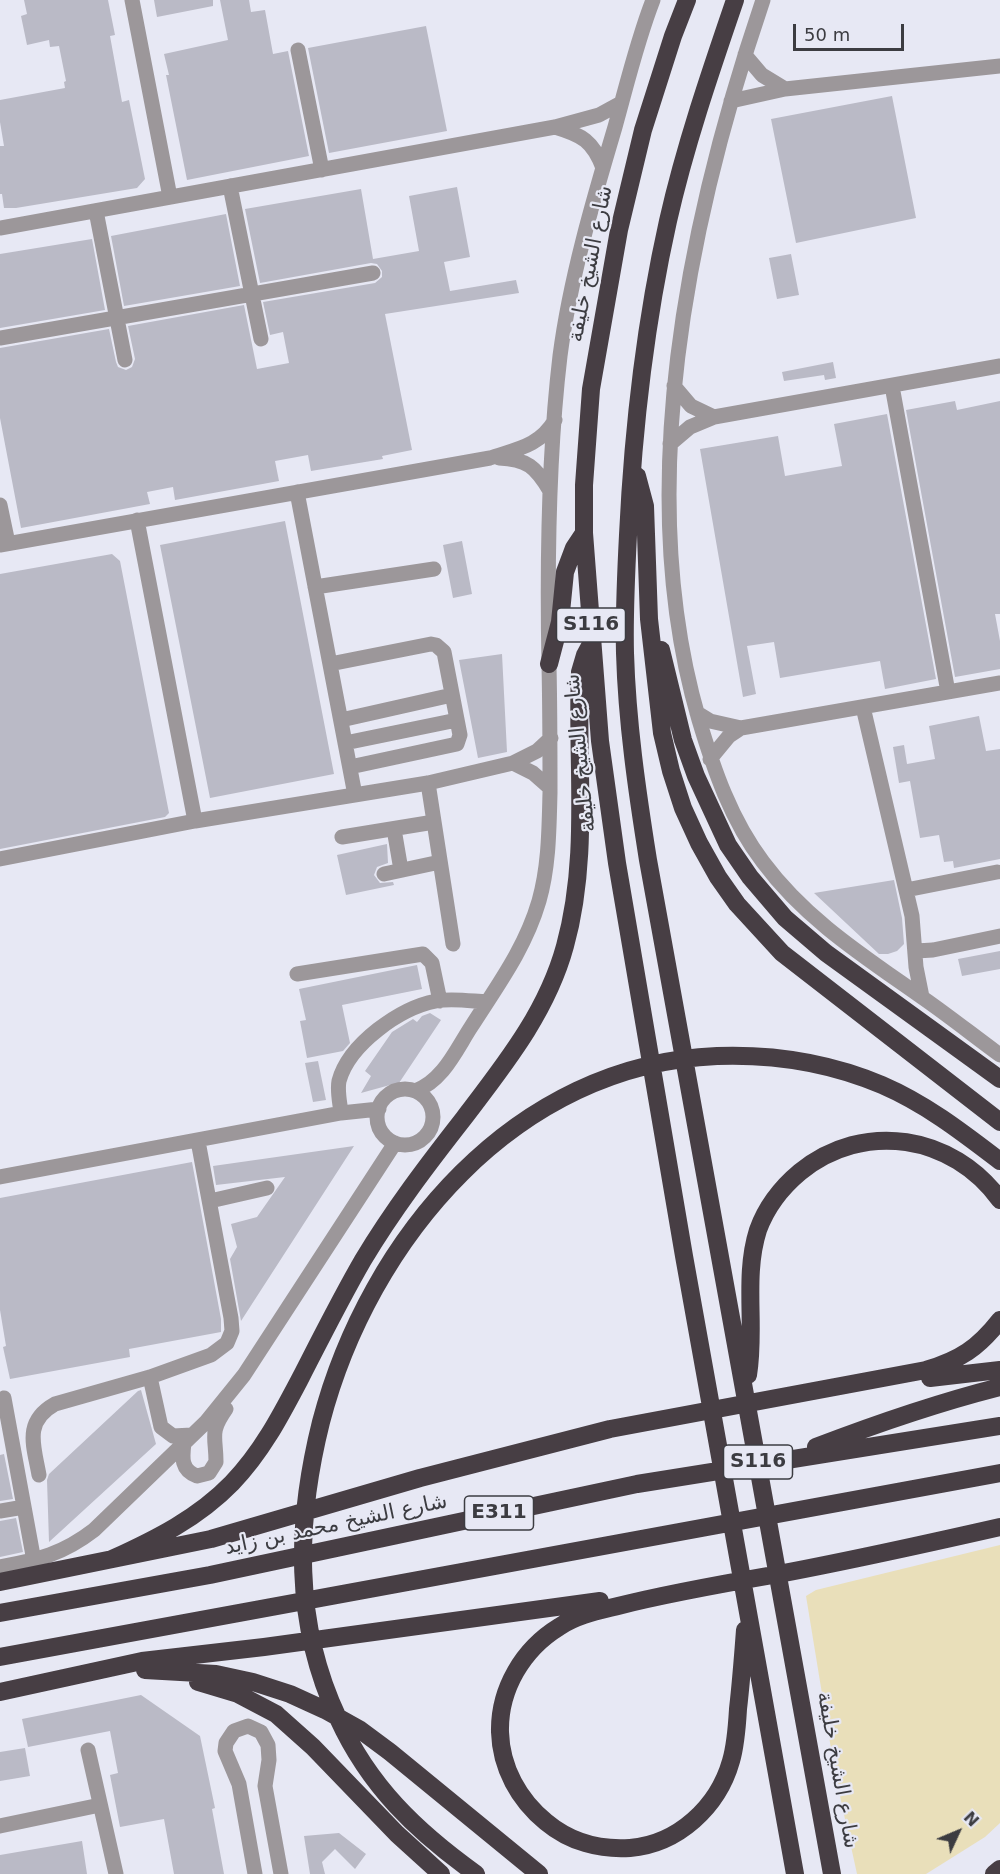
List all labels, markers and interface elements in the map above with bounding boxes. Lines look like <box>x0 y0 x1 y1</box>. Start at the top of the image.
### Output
scale bar <box>796 12 907 50</box>
text: 50 m <box>804 24 850 45</box>
street label: شارع الشيخ خليفة <box>563 184 619 344</box>
road number: S116 <box>556 608 626 642</box>
street label: شارع الشيخ خليفة <box>560 673 602 833</box>
road number: S116 <box>724 1445 792 1479</box>
street label: شارع الشيخ محمد بن زايد <box>222 1489 450 1561</box>
road number: E311 <box>464 1496 534 1530</box>
street label: شارع الشيخ خليفة <box>811 1690 863 1850</box>
north arrow <box>928 1802 988 1862</box>
text: N <box>960 1808 983 1831</box>

